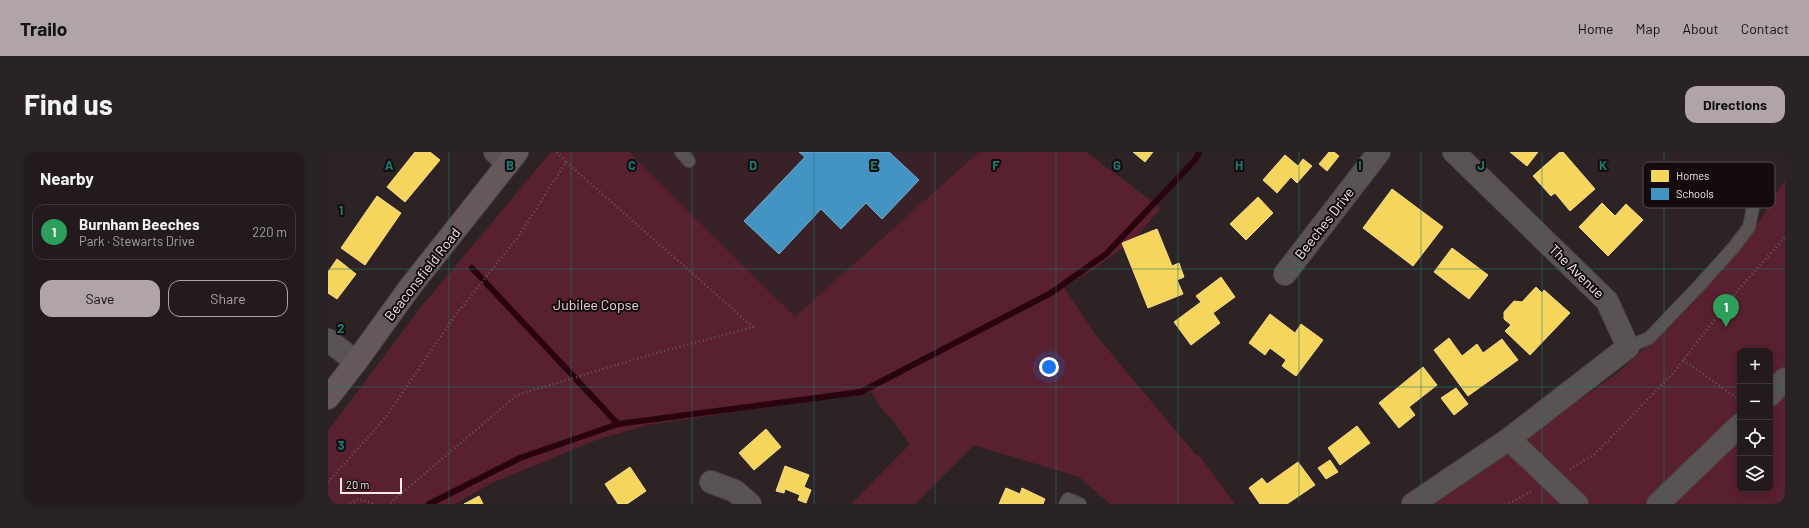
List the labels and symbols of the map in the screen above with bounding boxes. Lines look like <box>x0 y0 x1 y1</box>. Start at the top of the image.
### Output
text: A <box>385 157 394 173</box>
text: B <box>506 157 514 173</box>
text: C <box>628 157 636 173</box>
text: D <box>749 157 757 173</box>
text: E <box>870 157 878 173</box>
text: F <box>992 157 1000 173</box>
text: G <box>1113 157 1121 173</box>
text: H <box>1235 157 1243 173</box>
text: I <box>1358 157 1362 173</box>
text: J <box>1477 157 1485 173</box>
text: K <box>1599 157 1607 173</box>
legend <box>1643 162 1775 208</box>
text: Homes <box>1676 169 1709 182</box>
street label: Beeches Drive <box>1291 184 1357 262</box>
text: Schools <box>1676 187 1714 200</box>
text: 1 <box>339 202 343 218</box>
street label: Beaconsfield Road <box>380 224 464 324</box>
street label: The Avenue <box>1546 241 1608 301</box>
pin: 1 <box>1713 294 1739 327</box>
park label: Jubilee Copse <box>553 296 639 313</box>
text: 2 <box>337 320 345 336</box>
your location <box>1039 357 1059 377</box>
text: 3 <box>337 437 345 453</box>
scale bar <box>340 476 402 495</box>

